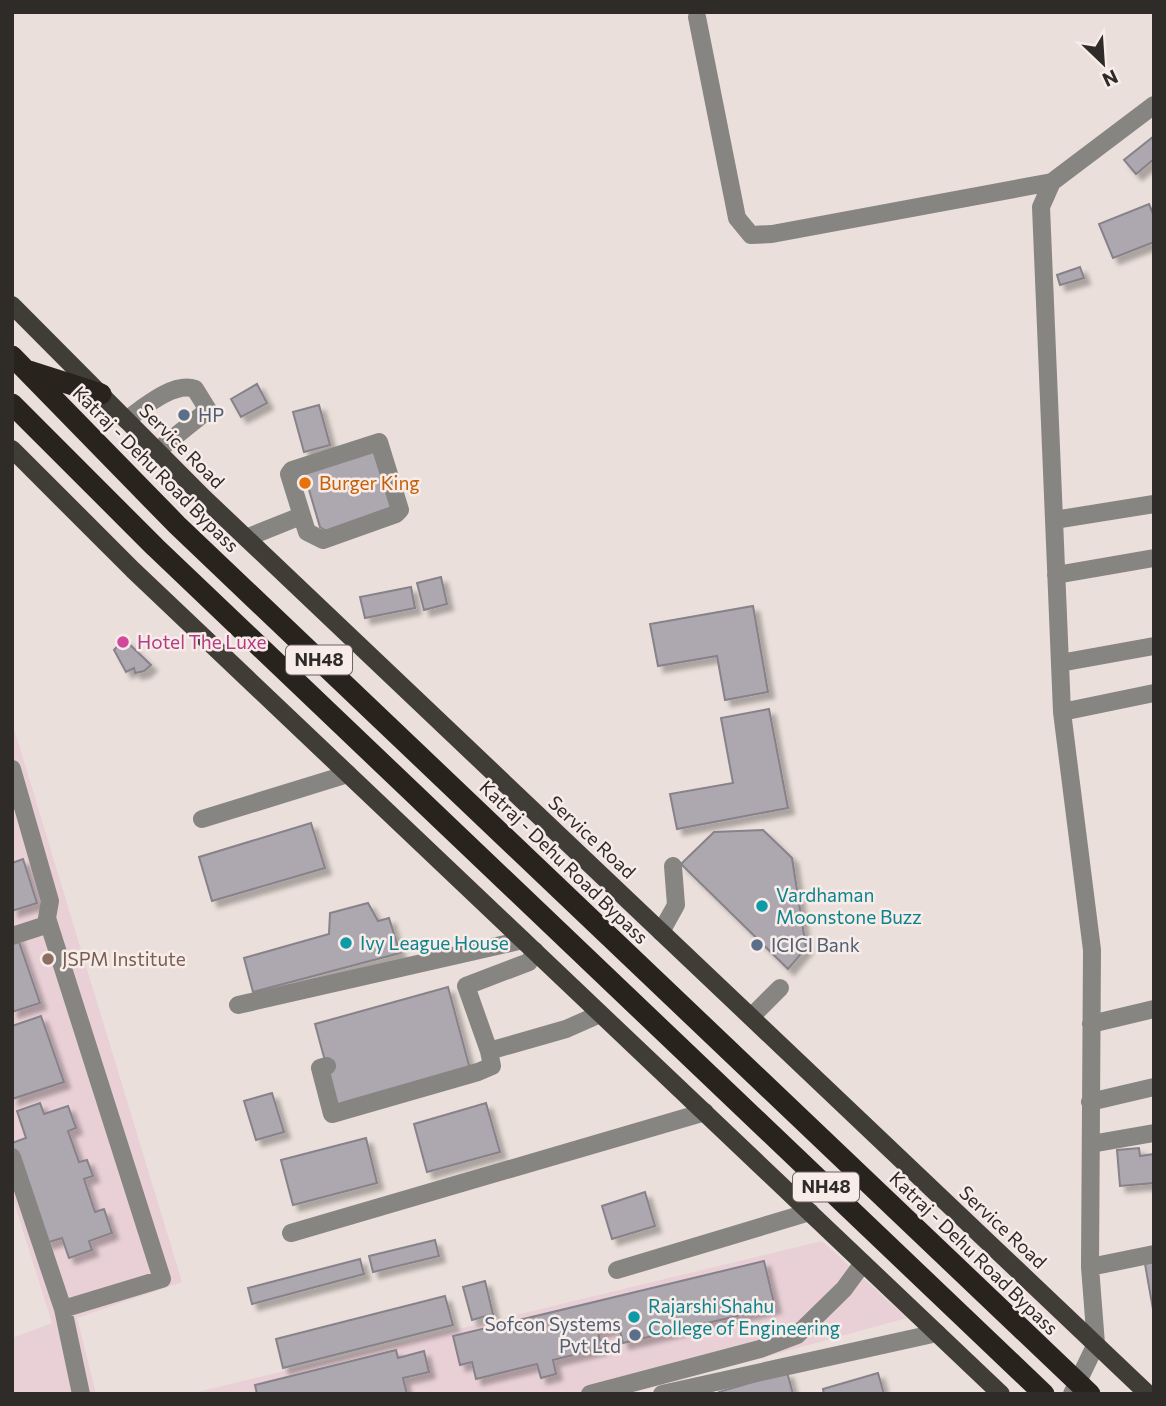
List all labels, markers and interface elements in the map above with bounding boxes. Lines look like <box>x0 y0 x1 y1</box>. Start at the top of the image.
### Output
north arrow <box>1068 28 1138 98</box>
text: N <box>1099 65 1122 92</box>
street label: Katraj - Dehu Road Bypass <box>68 381 244 557</box>
street label: Service Road <box>135 398 230 493</box>
place label: HP <box>198 403 224 426</box>
marker: HP <box>176 407 192 423</box>
place label: Burger King <box>319 471 420 494</box>
marker: Burger King <box>297 475 313 491</box>
place label: Hotel The Luxe <box>137 630 267 653</box>
marker: Hotel The Luxe <box>115 634 131 650</box>
road number: NH48 <box>286 646 352 674</box>
street label: Katraj - Dehu Road Bypass <box>475 775 653 948</box>
street label: Service Road <box>544 790 641 883</box>
place label: Vardhaman Moonstone Buzz <box>776 883 922 928</box>
marker: Vardhaman Moonstone Buzz <box>754 898 770 914</box>
place label: Ivy League House <box>360 931 509 954</box>
place label: ICICI Bank <box>771 933 860 956</box>
marker: Ivy League House <box>338 935 354 951</box>
marker: ICICI Bank <box>749 937 765 953</box>
place label: JSPM Institute <box>62 947 186 970</box>
marker: JSPM Institute <box>40 951 56 967</box>
street label: Katraj - Dehu Road Bypass <box>885 1166 1063 1339</box>
road number: NH48 <box>793 1172 859 1202</box>
street label: Service Road <box>955 1180 1052 1273</box>
place label: Rajarshi Shahu College of Engineering <box>648 1294 840 1339</box>
marker: Rajarshi Shahu College of Engineering <box>626 1309 642 1325</box>
place label: Sofcon Systems Pvt Ltd <box>484 1312 621 1357</box>
marker: Sofcon Systems Pvt Ltd <box>627 1327 643 1343</box>

